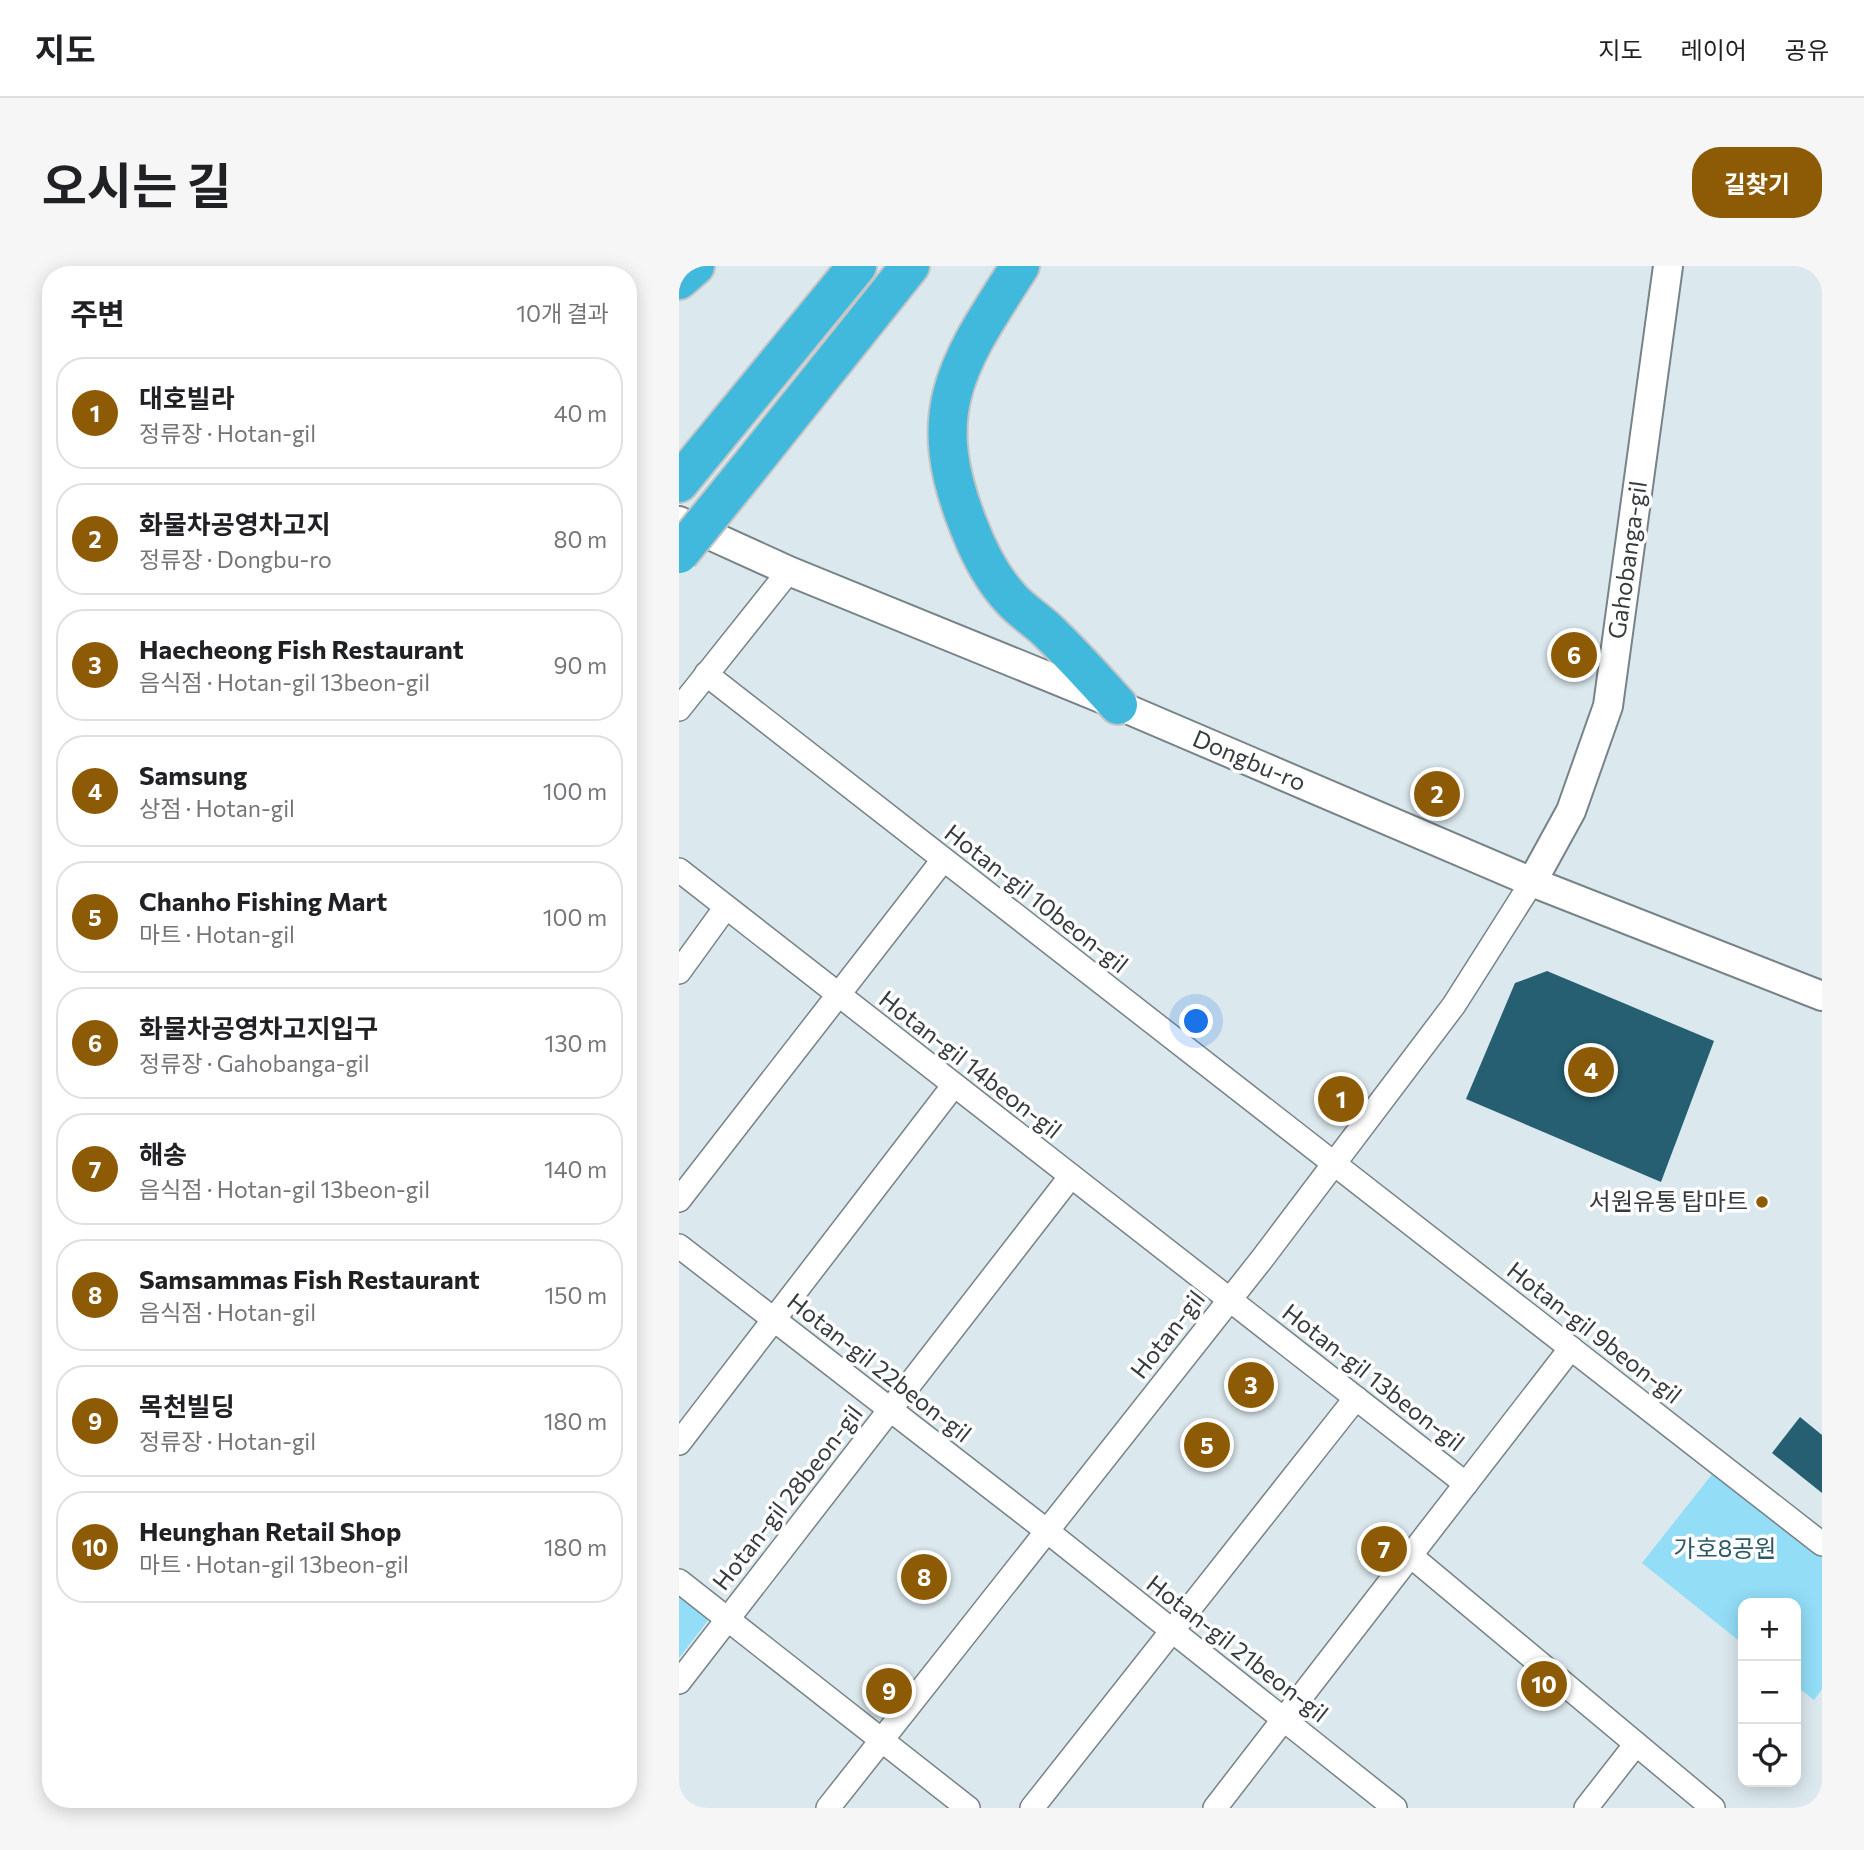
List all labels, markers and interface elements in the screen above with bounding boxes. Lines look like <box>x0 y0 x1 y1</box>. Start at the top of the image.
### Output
text: 지도 <box>35 28 96 69</box>
text: 지도 <box>1598 35 1643 64</box>
text: 레이어 <box>1681 35 1747 64</box>
text: 공유 <box>1785 35 1829 64</box>
button: 길찾기 <box>1692 147 1822 218</box>
text: 오시는 길 <box>42 154 232 214</box>
text: 주변 <box>70 294 125 331</box>
text: 10개 결과 <box>516 299 609 327</box>
text: 대호빌라 <box>139 382 235 413</box>
text: 1 <box>90 399 100 427</box>
text: 40 m <box>554 399 607 427</box>
text: 정류장 · Hotan-gil <box>139 419 316 447</box>
street label: Gahobanga-gil <box>1601 479 1652 641</box>
text: 화물차공영차고지 <box>139 508 330 539</box>
text: 2 <box>88 525 102 553</box>
text: 80 m <box>554 525 607 553</box>
text: 정류장 · Dongbu-ro <box>139 545 332 573</box>
pin: 6 <box>1551 629 1597 681</box>
text: Haecheong Fish Restaurant <box>139 633 464 664</box>
text: 3 <box>88 651 102 679</box>
text: 90 m <box>554 651 607 679</box>
text: 음식점 · Hotan-gil 13beon-gil <box>139 668 430 696</box>
street label: Dongbu-ro <box>1189 723 1310 796</box>
text: Samsung <box>139 759 247 790</box>
pin: 2 <box>1414 768 1460 820</box>
text: 4 <box>88 777 102 805</box>
text: 100 m <box>543 777 607 805</box>
text: 상점 · Hotan-gil <box>139 794 295 822</box>
street label: Hotan-gil 10beon-gil <box>940 817 1134 978</box>
text: Chanho Fishing Mart <box>139 885 387 916</box>
text: 5 <box>88 903 102 931</box>
text: 100 m <box>543 903 607 931</box>
text: 마트 · Hotan-gil <box>139 920 295 948</box>
street label: Hotan-gil 14beon-gil <box>874 984 1068 1144</box>
your location <box>1179 1004 1213 1038</box>
text: 화물차공영차고지입구 <box>139 1012 378 1043</box>
text: 6 <box>88 1029 102 1057</box>
text: 130 m <box>545 1029 607 1057</box>
pin: 4 <box>1568 1044 1614 1096</box>
text: 정류장 · Gahobanga-gil <box>139 1049 370 1077</box>
pin: 1 <box>1318 1073 1364 1125</box>
text: 해송 <box>139 1138 187 1169</box>
text: 7 <box>89 1155 101 1183</box>
text: 140 m <box>544 1155 607 1183</box>
text: 음식점 · Hotan-gil 13beon-gil <box>139 1175 430 1203</box>
place label: 서원유통 탑마트 <box>1589 1186 1748 1215</box>
marker: 서원유통 탑마트 <box>1754 1194 1770 1210</box>
street label: Hotan-gil 9beon-gil <box>1502 1255 1688 1409</box>
text: Samsammas Fish Restaurant <box>139 1263 480 1294</box>
text: 8 <box>88 1281 102 1309</box>
text: 150 m <box>544 1281 607 1309</box>
street label: Hotan-gil <box>1123 1284 1210 1384</box>
street label: Hotan-gil 22beon-gil <box>782 1286 978 1448</box>
street label: Hotan-gil 13beon-gil <box>1277 1297 1471 1457</box>
text: 음식점 · Hotan-gil <box>139 1298 316 1326</box>
pin: 3 <box>1228 1359 1274 1411</box>
text: 목천빌딩 <box>139 1390 235 1421</box>
street label: Hotan-gil 28beon-gil <box>706 1399 868 1595</box>
text: 9 <box>88 1407 102 1435</box>
text: 180 m <box>544 1407 607 1435</box>
pin: 5 <box>1184 1419 1230 1471</box>
text: 정류장 · Hotan-gil <box>139 1427 316 1455</box>
text: Heunghan Retail Shop <box>139 1515 401 1546</box>
pin: 7 <box>1361 1523 1407 1575</box>
text: 10 <box>82 1533 108 1561</box>
text: 180 m <box>544 1533 607 1561</box>
park label: 가호8공원 <box>1674 1533 1776 1562</box>
text: 마트 · Hotan-gil 13beon-gil <box>139 1550 409 1578</box>
pin: 8 <box>901 1551 947 1603</box>
street label: Hotan-gil 21beon-gil <box>1141 1568 1334 1728</box>
map controls <box>1738 1598 1801 1787</box>
button: + <box>1738 1598 1801 1661</box>
pin: 10 <box>1521 1658 1567 1710</box>
button: − <box>1738 1661 1801 1724</box>
pin: 9 <box>866 1665 912 1717</box>
button: locate <box>1738 1724 1801 1787</box>

